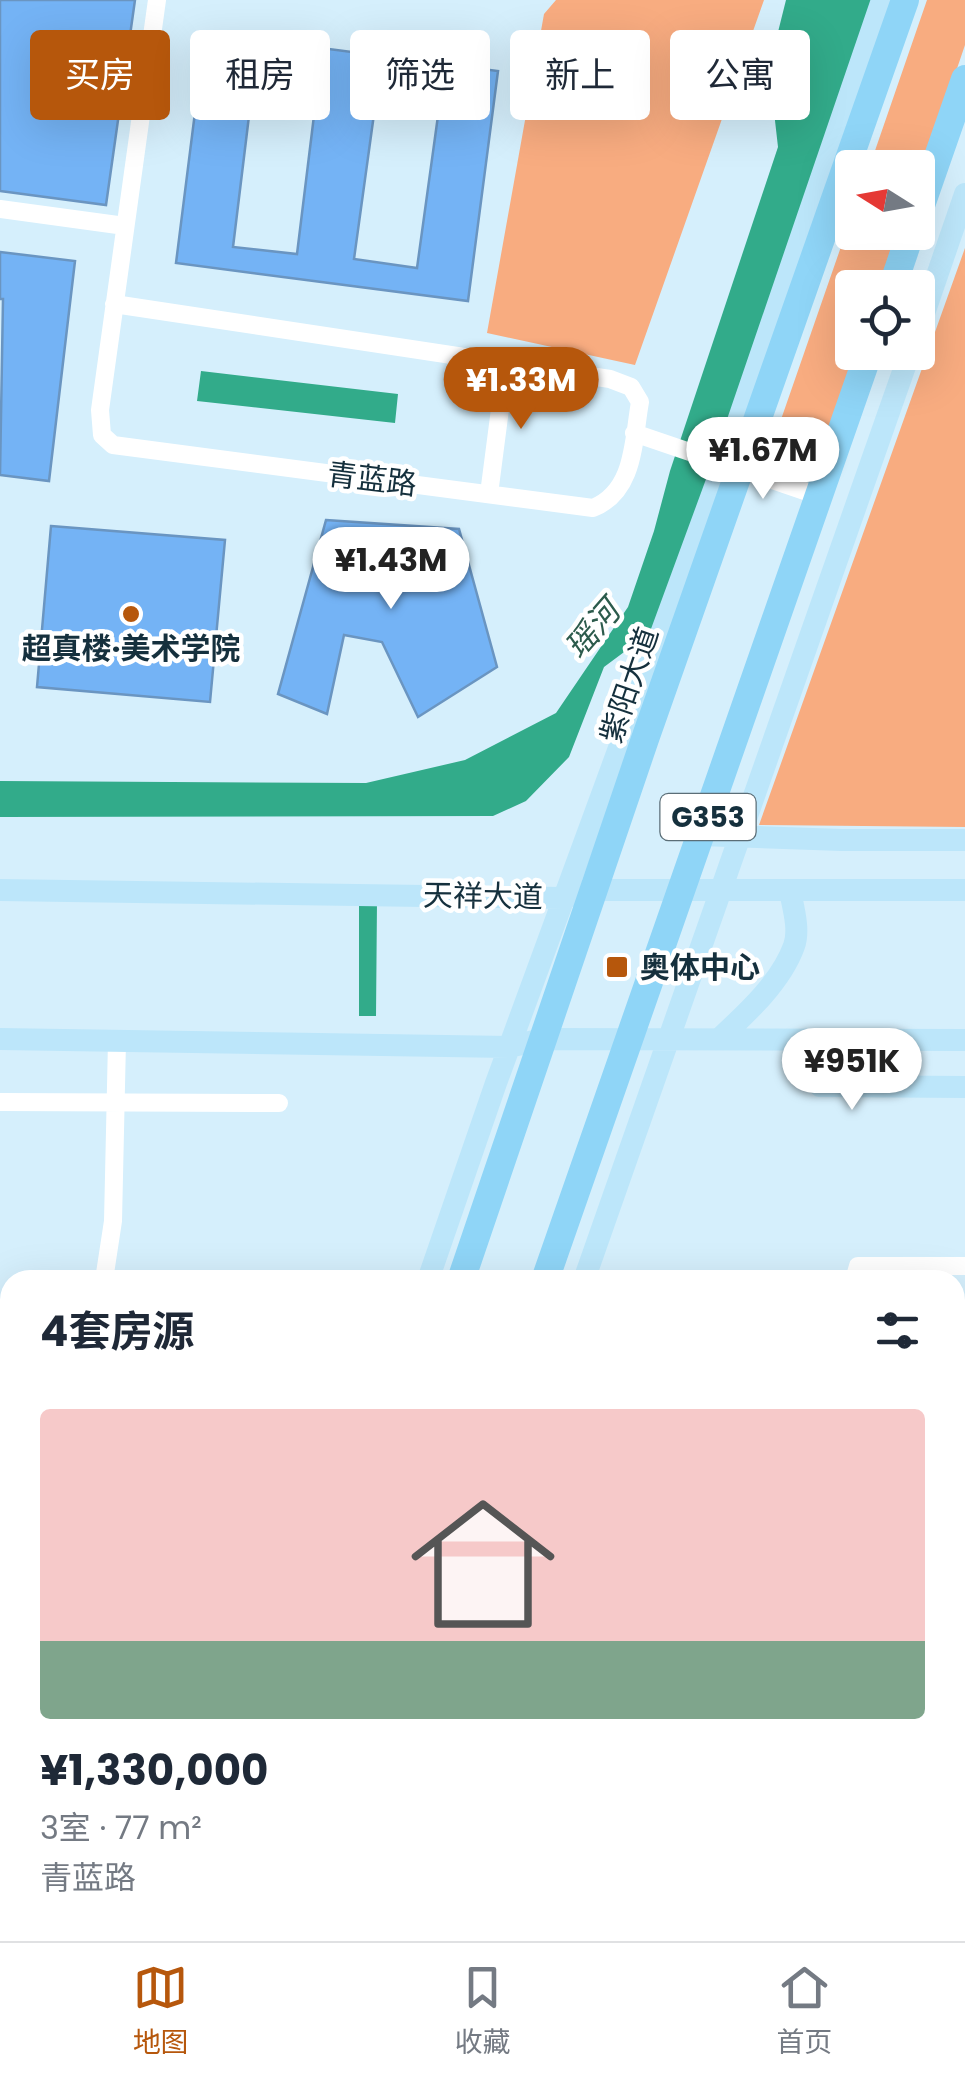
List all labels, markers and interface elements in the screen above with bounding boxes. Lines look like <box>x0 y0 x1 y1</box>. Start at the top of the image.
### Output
chip: 买房 <box>30 30 170 120</box>
chip: 租房 <box>190 30 330 120</box>
chip: 筛选 <box>350 30 490 120</box>
chip: 新上 <box>510 30 650 120</box>
chip: 公寓 <box>670 30 810 120</box>
north arrow <box>835 150 935 250</box>
map controls <box>835 150 935 370</box>
button: locate <box>835 270 935 370</box>
pin: ¥1.33M <box>440 347 602 432</box>
text: ¥1.33M <box>466 357 576 402</box>
pin: ¥1.67M <box>682 417 844 502</box>
text: ¥1.67M <box>708 427 818 472</box>
street label: 青蓝路 <box>325 452 419 506</box>
pin: ¥1.43M <box>310 527 472 612</box>
text: ¥1.43M <box>335 537 447 582</box>
water label: 瑶河 <box>554 586 634 668</box>
marker: 超真楼·美术学院 <box>120 603 142 625</box>
street label: 紫阳大道 <box>589 621 669 749</box>
place label: 超真楼·美术学院 <box>22 627 240 670</box>
road number: G353 <box>660 794 756 840</box>
street label: 天祥大道 <box>423 873 543 919</box>
place label: 奥体中心 <box>640 946 760 989</box>
marker: 奥体中心 <box>604 954 630 980</box>
pin: ¥951K <box>782 1028 922 1113</box>
text: ¥951K <box>804 1038 900 1083</box>
text: 4套房源 <box>40 1302 194 1361</box>
icon: filters <box>870 1303 925 1358</box>
icon: home <box>393 1474 573 1654</box>
text: ¥1,330,000 <box>40 1741 268 1800</box>
text: 3室 · 77 m² <box>40 1805 202 1850</box>
text: 青蓝路 <box>40 1855 136 1900</box>
tab: 地图 <box>133 1960 189 2064</box>
tab: 收藏 <box>454 1960 510 2064</box>
tab: 首页 <box>776 1960 832 2064</box>

